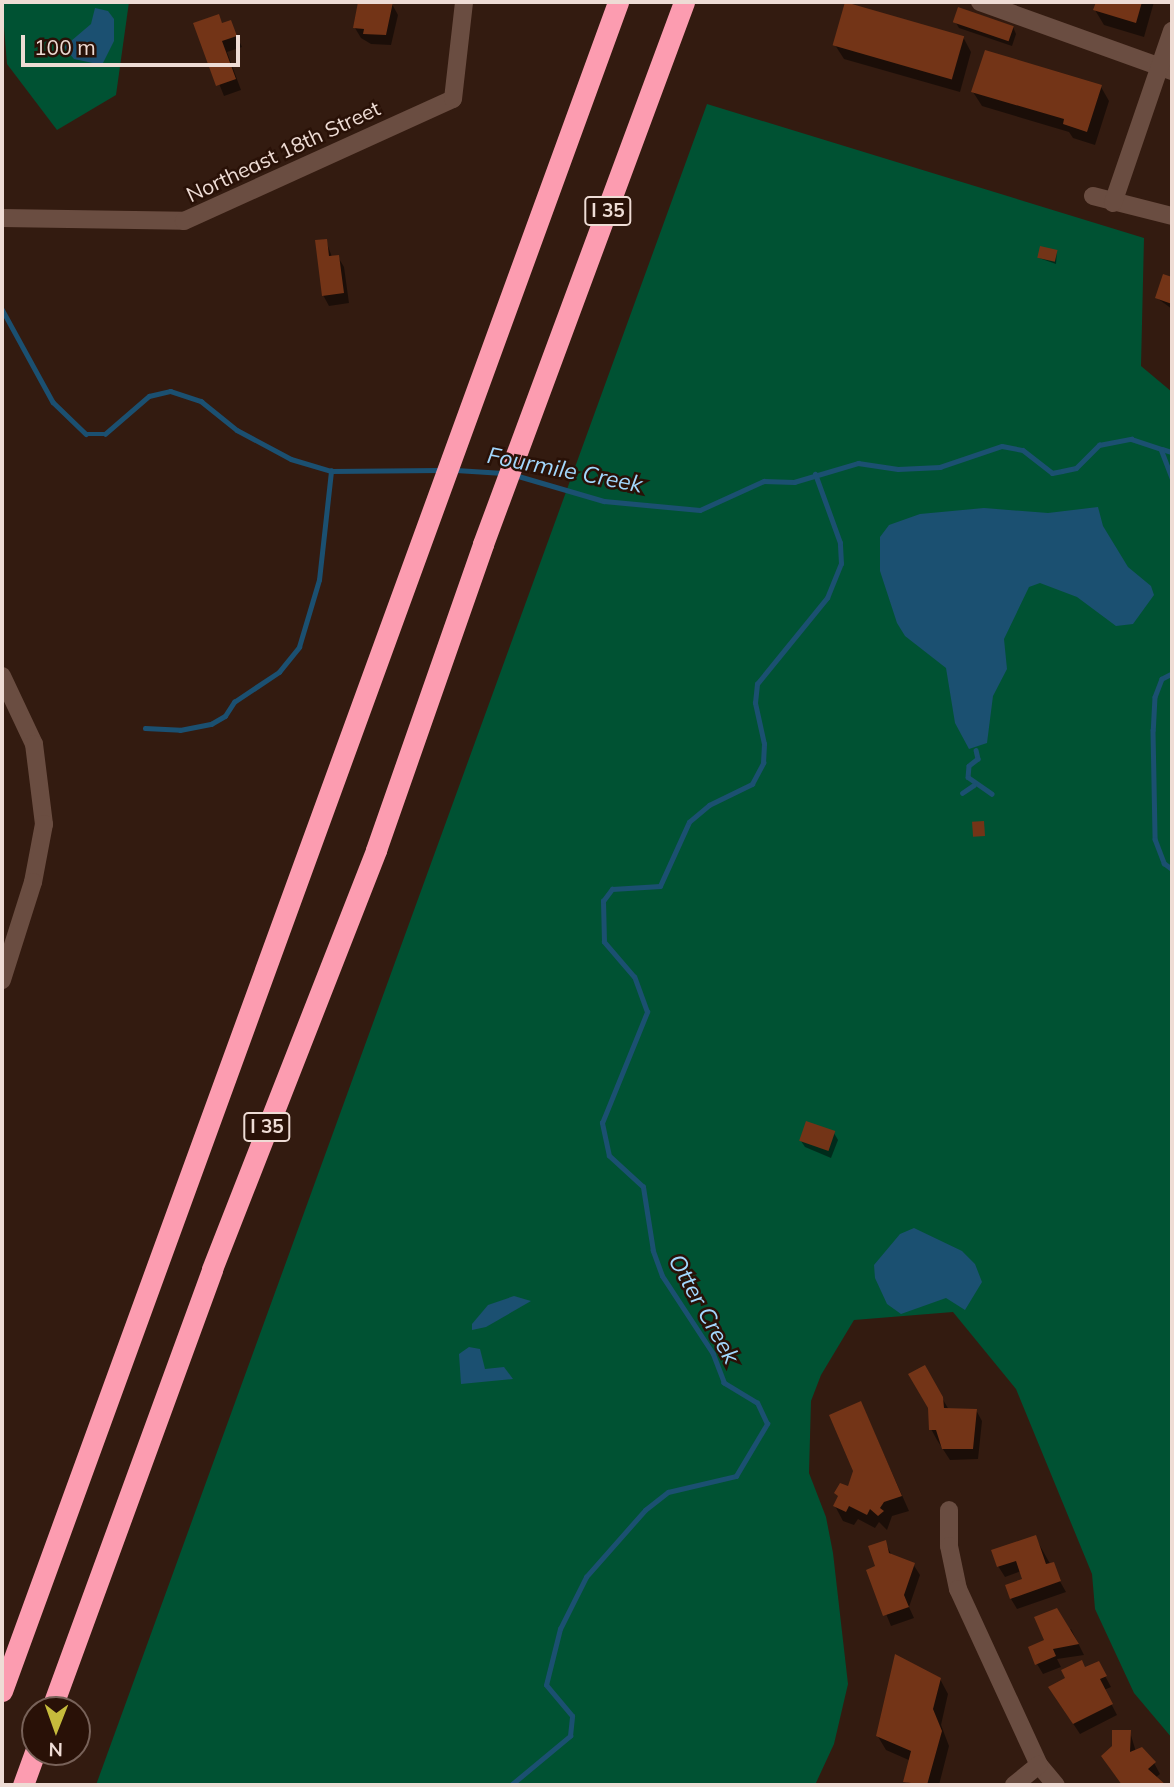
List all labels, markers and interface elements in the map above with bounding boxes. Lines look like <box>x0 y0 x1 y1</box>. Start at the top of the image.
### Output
scale bar <box>24 21 243 65</box>
text: 100 m <box>34 34 96 60</box>
street label: Northeast 18th Street <box>182 95 384 207</box>
road number: I 35 <box>584 196 632 226</box>
water label: Fourmile Creek <box>485 441 645 499</box>
road number: I 35 <box>243 1112 292 1142</box>
water label: Otter Creek <box>663 1249 745 1369</box>
north arrow <box>21 1696 91 1766</box>
text: N <box>48 1738 63 1762</box>

